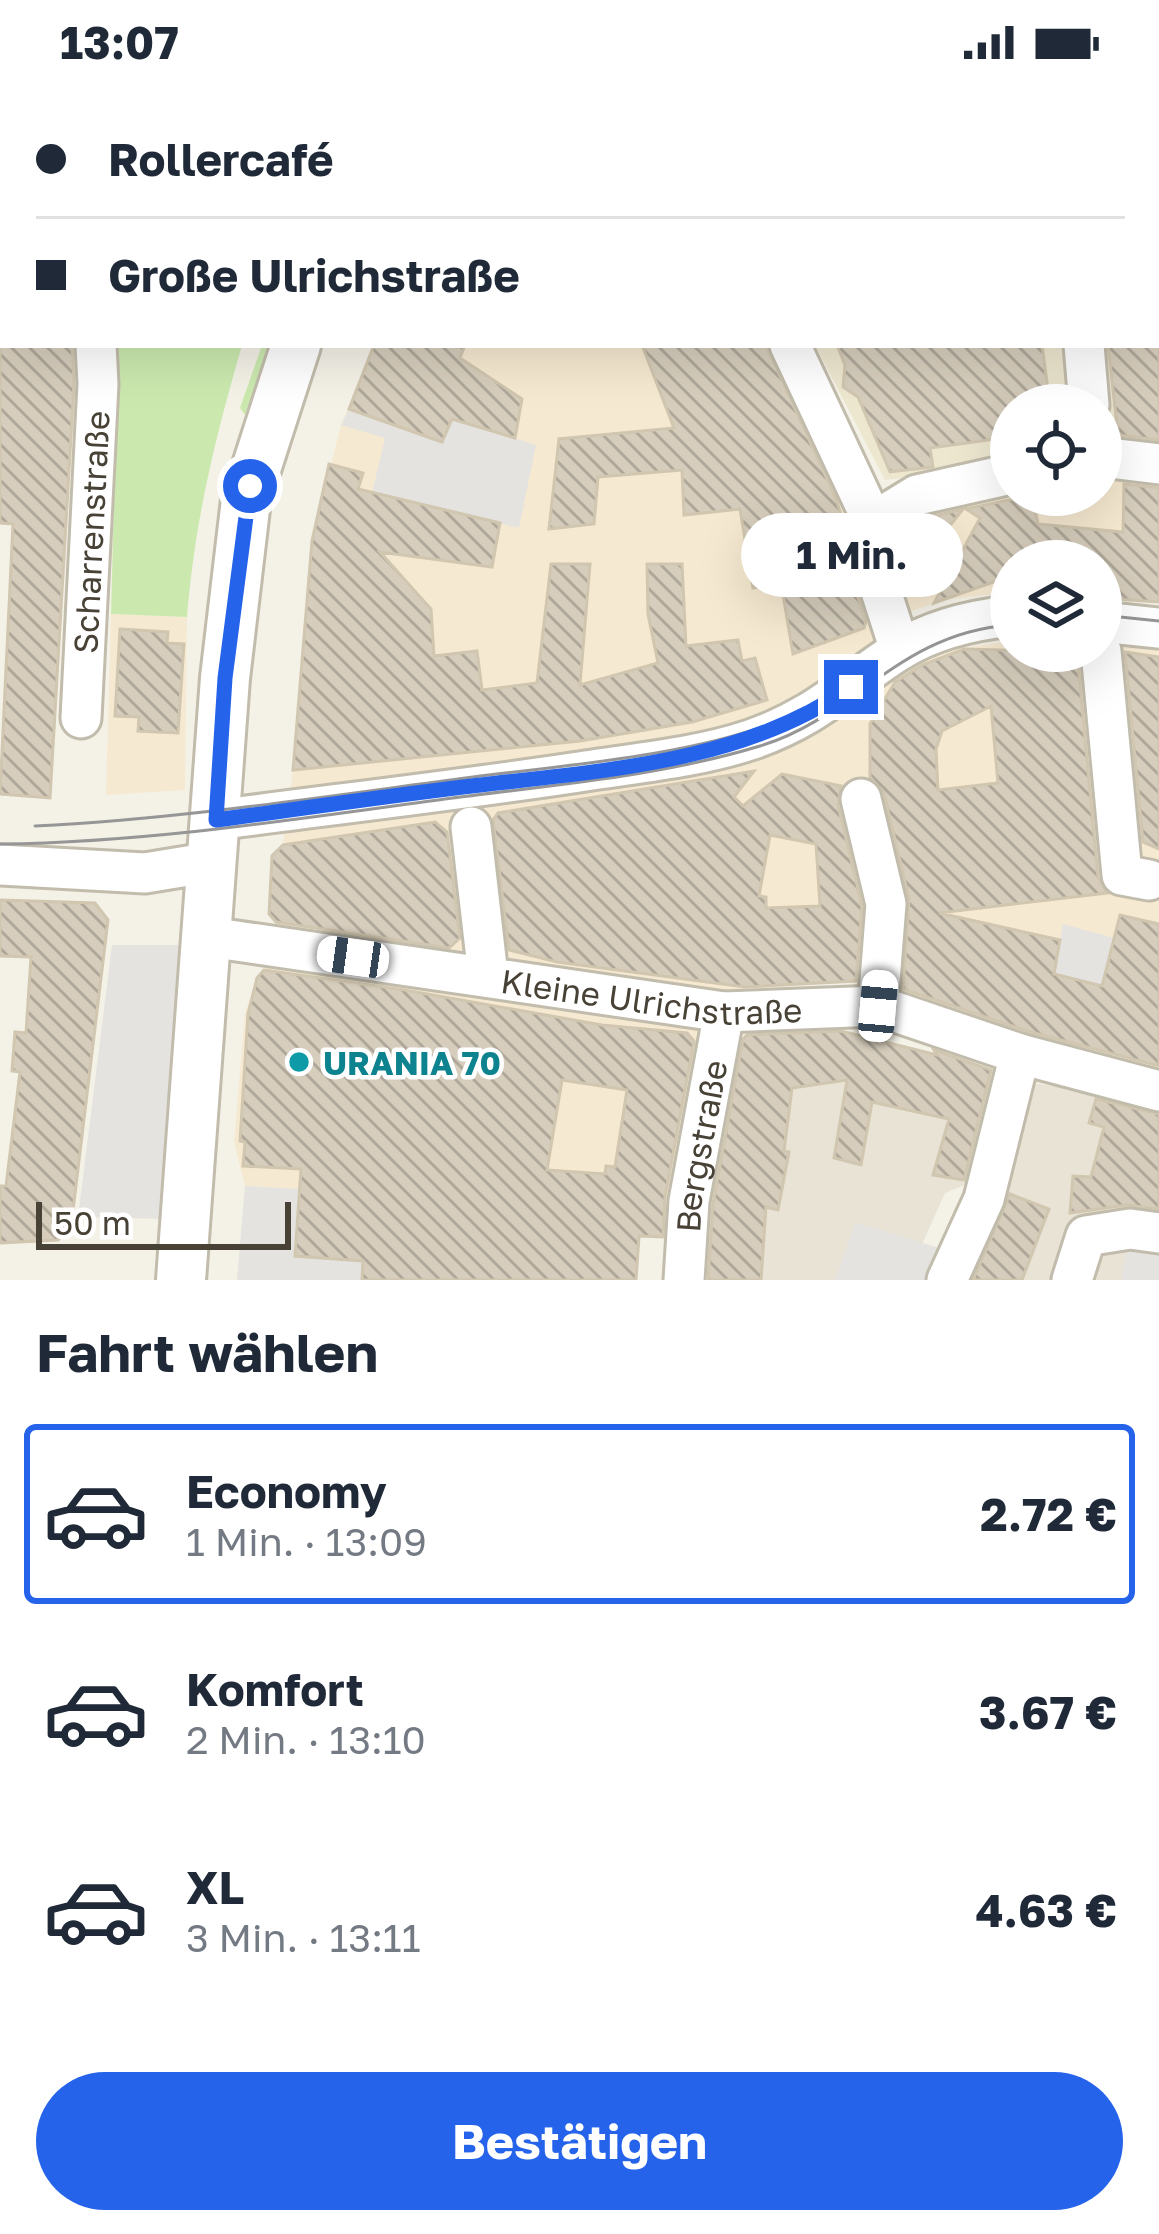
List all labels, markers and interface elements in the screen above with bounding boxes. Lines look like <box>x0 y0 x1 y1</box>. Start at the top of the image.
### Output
text: 13:07 <box>60 15 179 69</box>
text: Rollercafé <box>108 132 334 186</box>
text: Große Ulrichstraße <box>108 248 520 302</box>
map controls <box>990 384 1122 672</box>
button: locate <box>990 384 1122 516</box>
street label: Scharrenstraße <box>65 410 116 655</box>
route start <box>223 459 277 513</box>
callout: 1 Min. <box>740 513 962 597</box>
text: 1 Min. <box>796 531 908 578</box>
button: layers <box>990 540 1122 672</box>
route end <box>824 660 878 714</box>
car <box>315 934 391 980</box>
street label: Kleine Ulrichstraße <box>498 960 803 1032</box>
car <box>857 969 899 1043</box>
place label: URANIA 70 <box>323 1043 501 1082</box>
marker: URANIA 70 <box>286 1049 312 1075</box>
street label: Bergstraße <box>668 1057 734 1233</box>
scale bar <box>36 1196 291 1249</box>
text: 50 m <box>54 1203 131 1242</box>
text: Fahrt wählen <box>36 1319 378 1384</box>
icon: car <box>42 1460 150 1568</box>
text: Economy <box>186 1464 387 1518</box>
text: 2.72 € <box>980 1487 1117 1541</box>
text: 1 Min. · 13:09 <box>186 1518 427 1565</box>
icon: car <box>42 1658 150 1766</box>
text: Komfort <box>186 1662 364 1716</box>
text: 3.67 € <box>979 1685 1117 1739</box>
text: 2 Min. · 13:10 <box>186 1716 426 1763</box>
icon: car <box>42 1856 150 1964</box>
text: XL <box>186 1860 244 1914</box>
text: 4.63 € <box>975 1883 1117 1937</box>
text: 3 Min. · 13:11 <box>186 1914 421 1961</box>
button: Bestätigen <box>36 2072 1123 2210</box>

